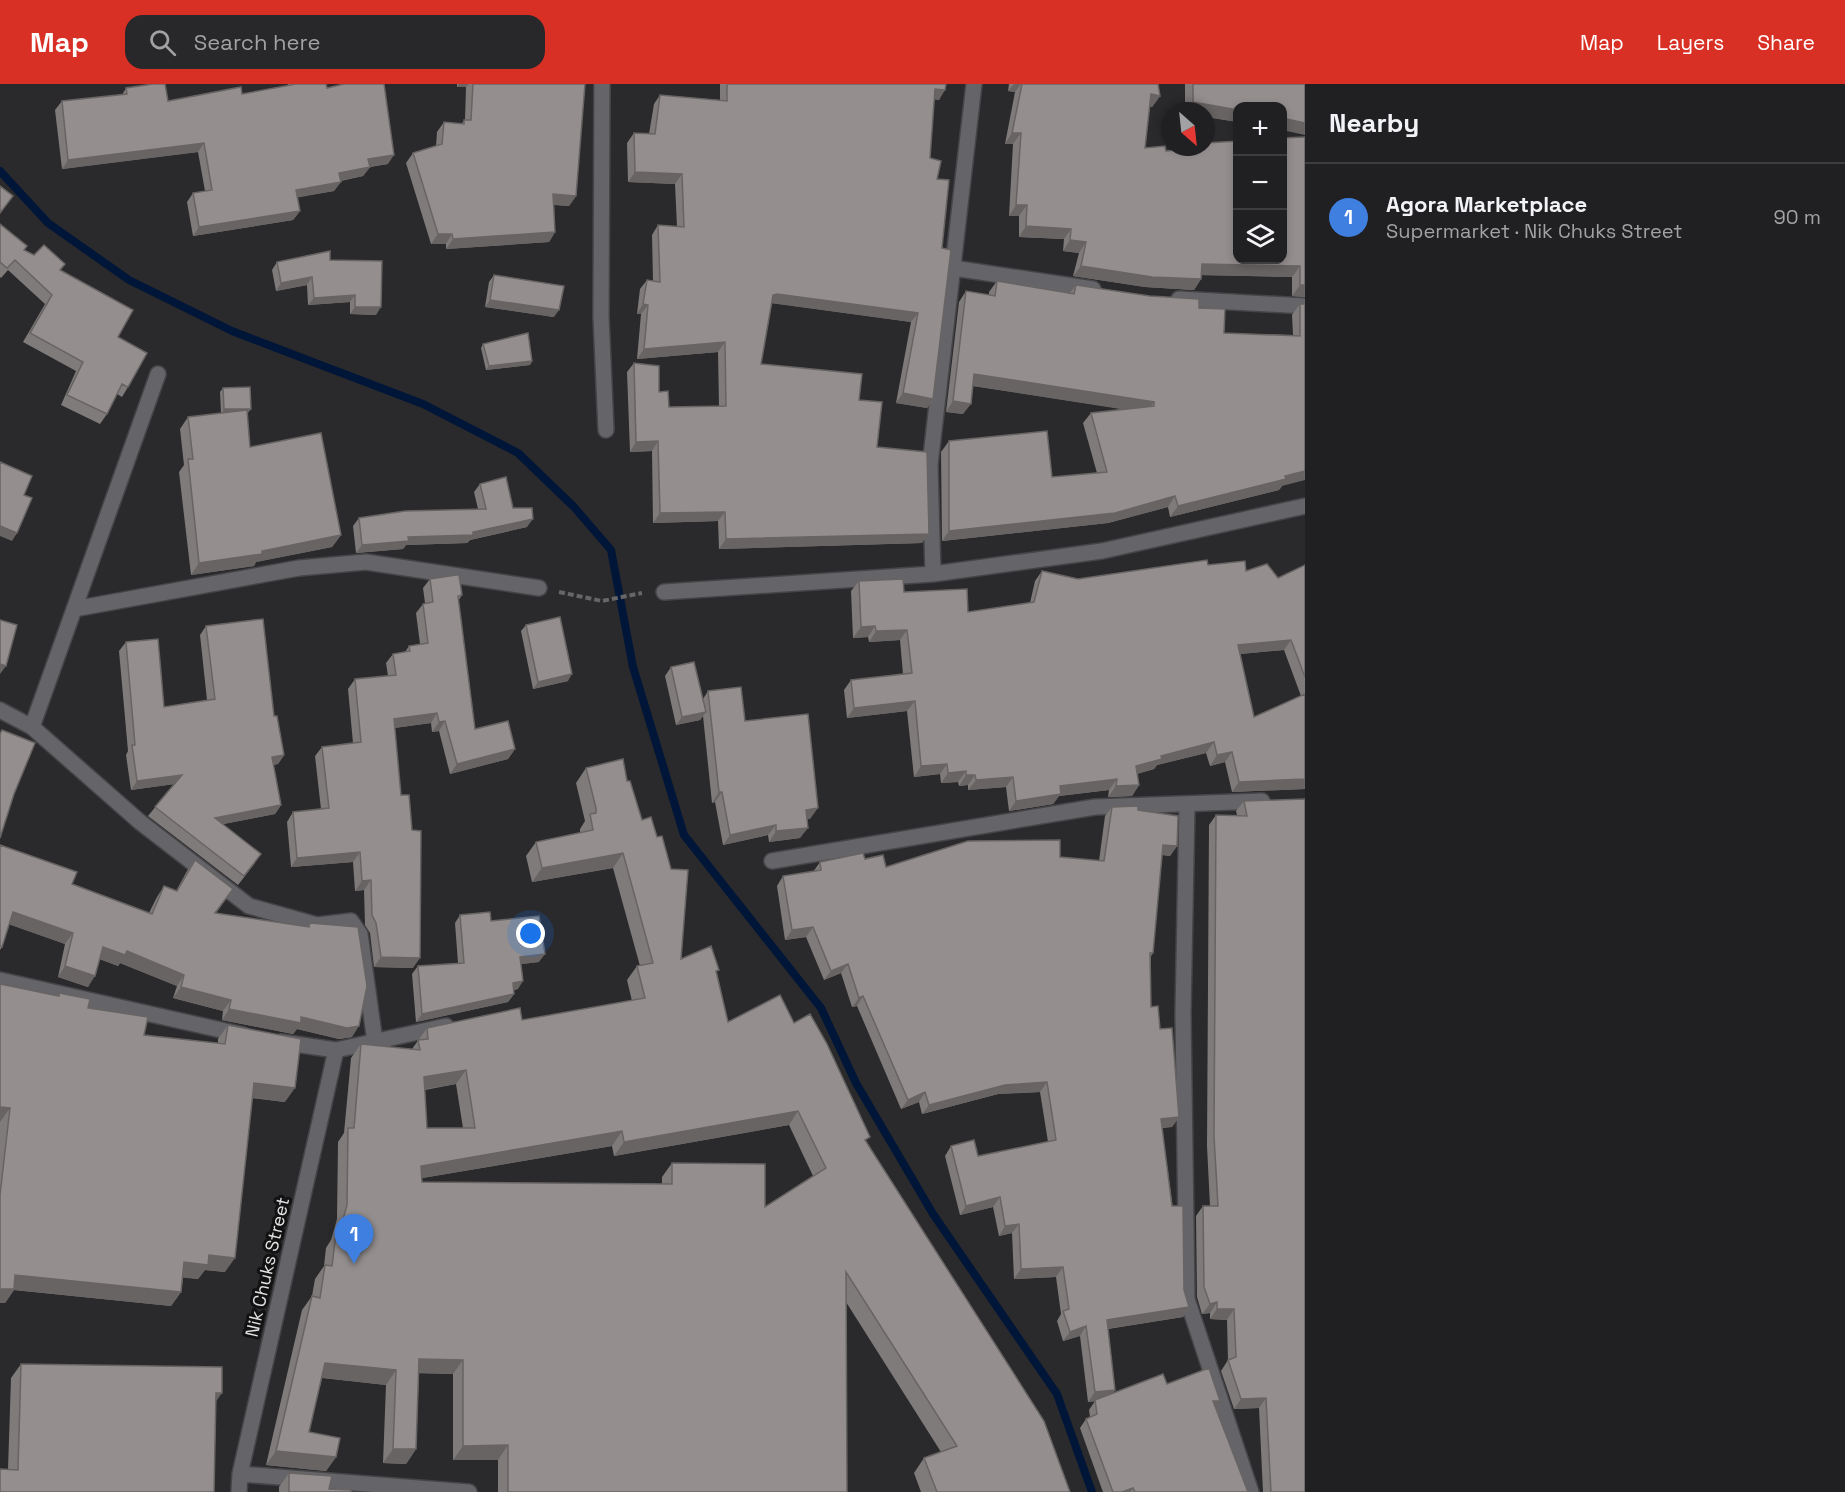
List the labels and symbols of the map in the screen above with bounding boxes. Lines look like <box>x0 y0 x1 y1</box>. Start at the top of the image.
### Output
north arrow <box>1161 102 1215 156</box>
your location <box>516 919 545 948</box>
street label: Nik Chuks Street <box>240 1195 294 1339</box>
pin: 1 <box>334 1214 374 1264</box>

